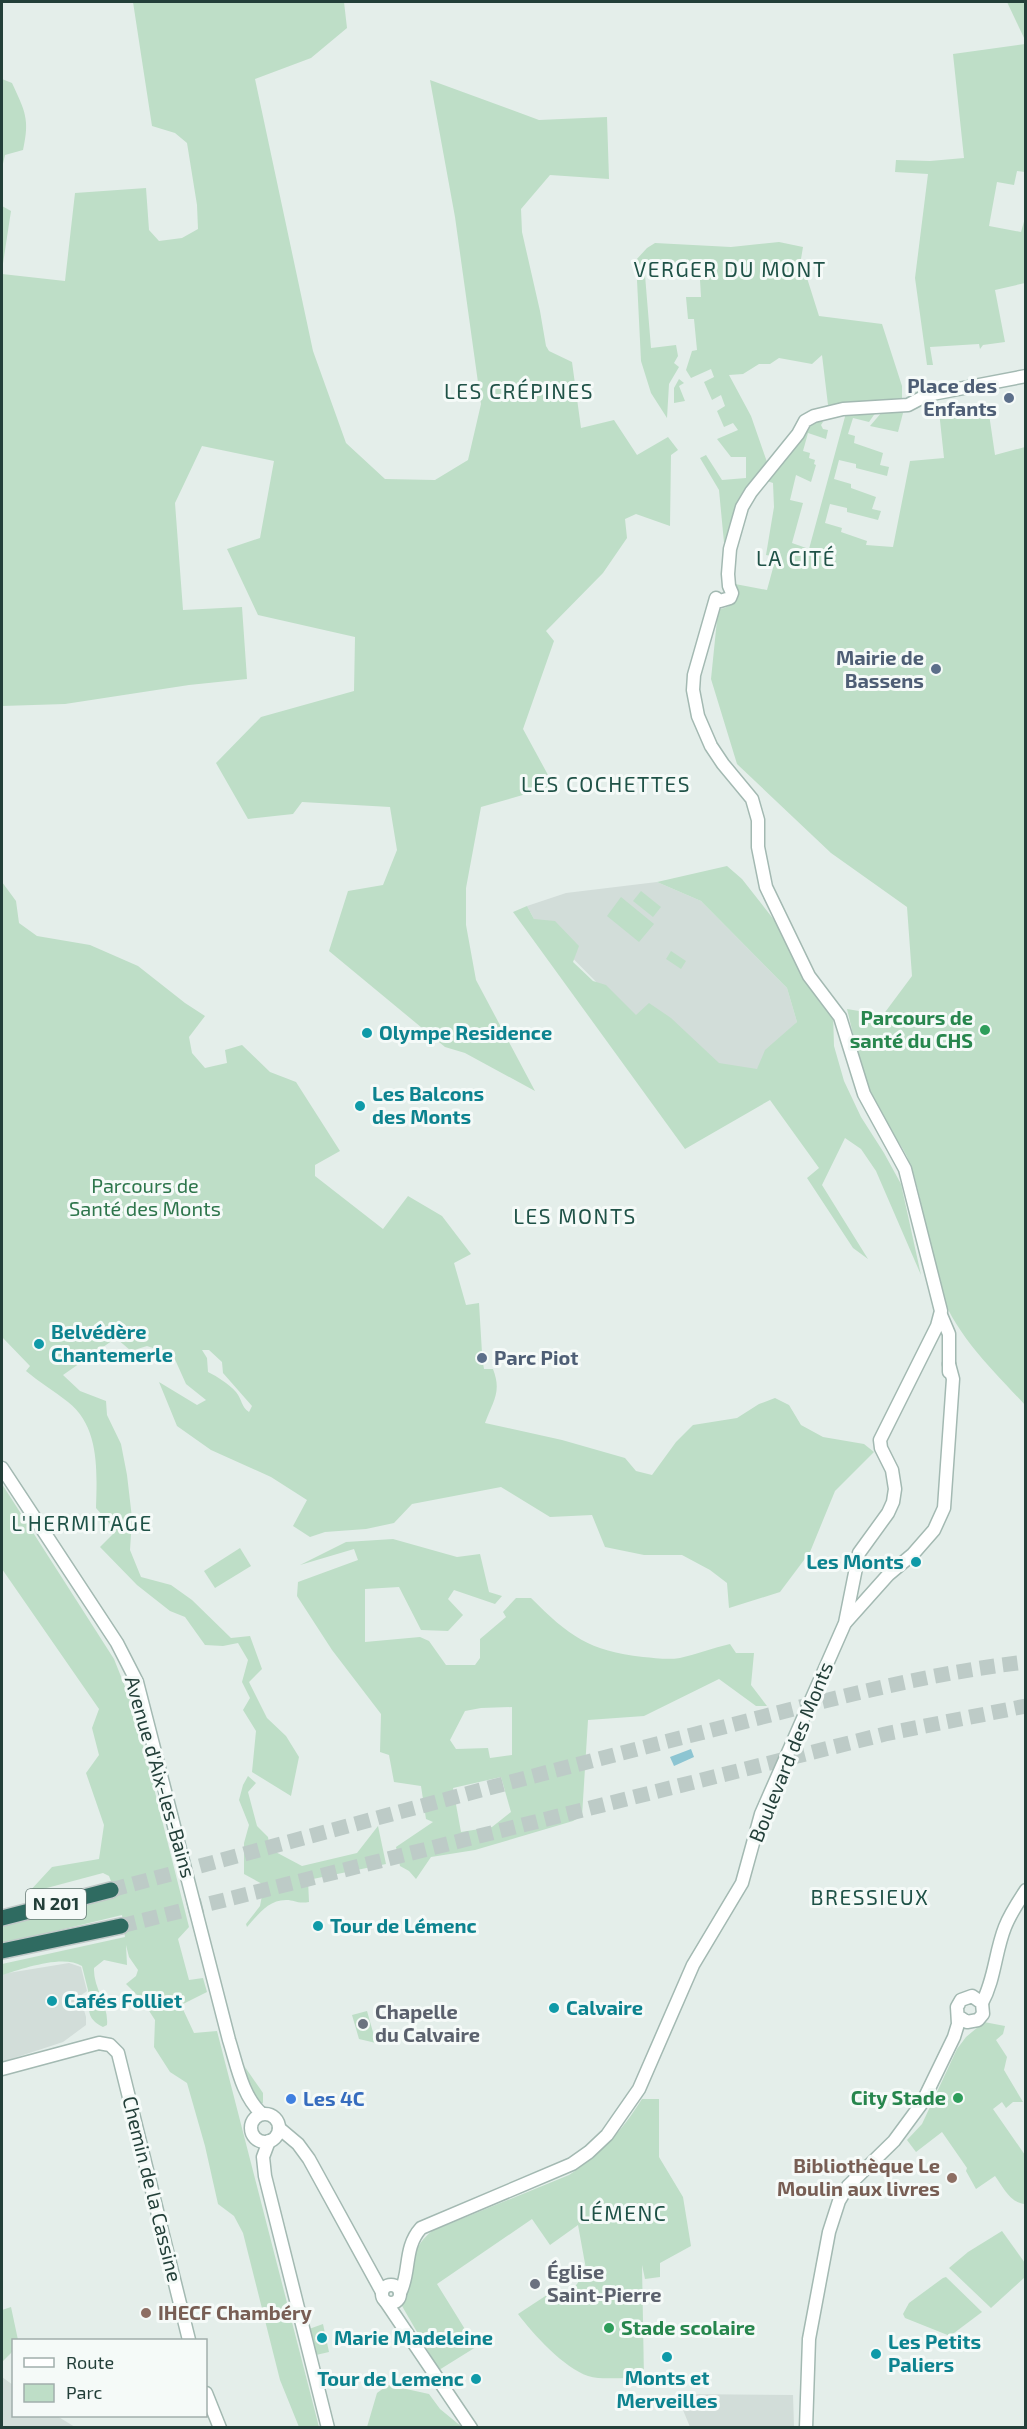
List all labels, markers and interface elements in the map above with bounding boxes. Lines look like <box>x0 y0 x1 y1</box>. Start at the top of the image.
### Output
district label: VERGER DU MONT <box>633 256 827 281</box>
place label: Place des Enfants <box>907 373 997 420</box>
district label: LES CRÉPINES <box>444 378 594 403</box>
marker: Place des Enfants <box>1002 391 1016 405</box>
district label: LA CITÉ <box>756 545 836 570</box>
place label: Mairie de Bassens <box>836 645 924 692</box>
marker: Mairie de Bassens <box>929 662 943 676</box>
district label: LES COCHETTES <box>521 771 691 796</box>
place label: Parcours de santé du CHS <box>850 1005 973 1052</box>
place label: Olympe Residence <box>379 1020 552 1045</box>
marker: Parcours de santé du CHS <box>978 1023 992 1037</box>
marker: Olympe Residence <box>360 1026 374 1040</box>
place label: Les Balcons des Monts <box>372 1081 484 1128</box>
marker: Les Balcons des Monts <box>353 1099 367 1113</box>
park label: Parcours de Santé des Monts <box>69 1173 221 1220</box>
district label: LES MONTS <box>513 1203 637 1228</box>
place label: Belvédère Chantemerle <box>51 1319 173 1366</box>
marker: Belvédère Chantemerle <box>32 1337 46 1351</box>
place label: Parc Piot <box>494 1345 578 1369</box>
marker: Parc Piot <box>475 1351 489 1365</box>
district label: L'HERMITAGE <box>11 1510 153 1535</box>
place label: Les Monts <box>806 1549 904 1573</box>
marker: Les Monts <box>909 1555 923 1569</box>
street label: Boulevard des Monts <box>743 1658 837 1845</box>
street label: Avenue d'Aix-les-Bains <box>121 1673 201 1880</box>
district label: BRESSIEUX <box>811 1884 929 1909</box>
road number: N 201 <box>26 1889 86 1919</box>
place label: Tour de Lémenc <box>330 1913 477 1937</box>
marker: Tour de Lémenc <box>311 1919 325 1933</box>
place label: Cafés Folliet <box>64 1988 182 2012</box>
marker: Cafés Folliet <box>45 1994 59 2008</box>
place label: Calvaire <box>566 1995 643 2019</box>
place label: Chapelle du Calvaire <box>375 1999 480 2046</box>
marker: Calvaire <box>547 2001 561 2015</box>
marker: Chapelle du Calvaire <box>356 2017 370 2031</box>
place label: City Stade <box>851 2085 946 2110</box>
place label: Les 4C <box>303 2086 365 2110</box>
marker: City Stade <box>951 2091 965 2105</box>
marker: Les 4C <box>284 2092 298 2106</box>
street label: Chemin de la Cassine <box>118 2093 188 2284</box>
place label: Bibliothèque Le Moulin aux livres <box>777 2153 940 2200</box>
marker: Bibliothèque Le Moulin aux livres <box>945 2171 959 2185</box>
district label: LÉMENC <box>579 2200 667 2225</box>
place label: Église Saint-Pierre <box>547 2259 661 2306</box>
marker: Église Saint-Pierre <box>528 2277 542 2291</box>
place label: IHECF Chambéry <box>158 2300 312 2325</box>
marker: IHECF Chambéry <box>139 2306 153 2320</box>
place label: Stade scolaire <box>621 2315 755 2339</box>
marker: Stade scolaire <box>602 2321 616 2335</box>
place label: Marie Madeleine <box>334 2325 493 2349</box>
place label: Les Petits Paliers <box>888 2329 981 2376</box>
marker: Marie Madeleine <box>315 2331 329 2345</box>
legend <box>12 2339 207 2417</box>
marker: Les Petits Paliers <box>869 2347 883 2361</box>
marker: Monts et Merveilles <box>660 2350 674 2364</box>
text: Route <box>66 2351 114 2373</box>
place label: Monts et Merveilles <box>616 2365 718 2412</box>
place label: Tour de Lemenc <box>317 2366 464 2390</box>
marker: Tour de Lemenc <box>469 2372 483 2386</box>
text: Parc <box>66 2381 102 2403</box>

